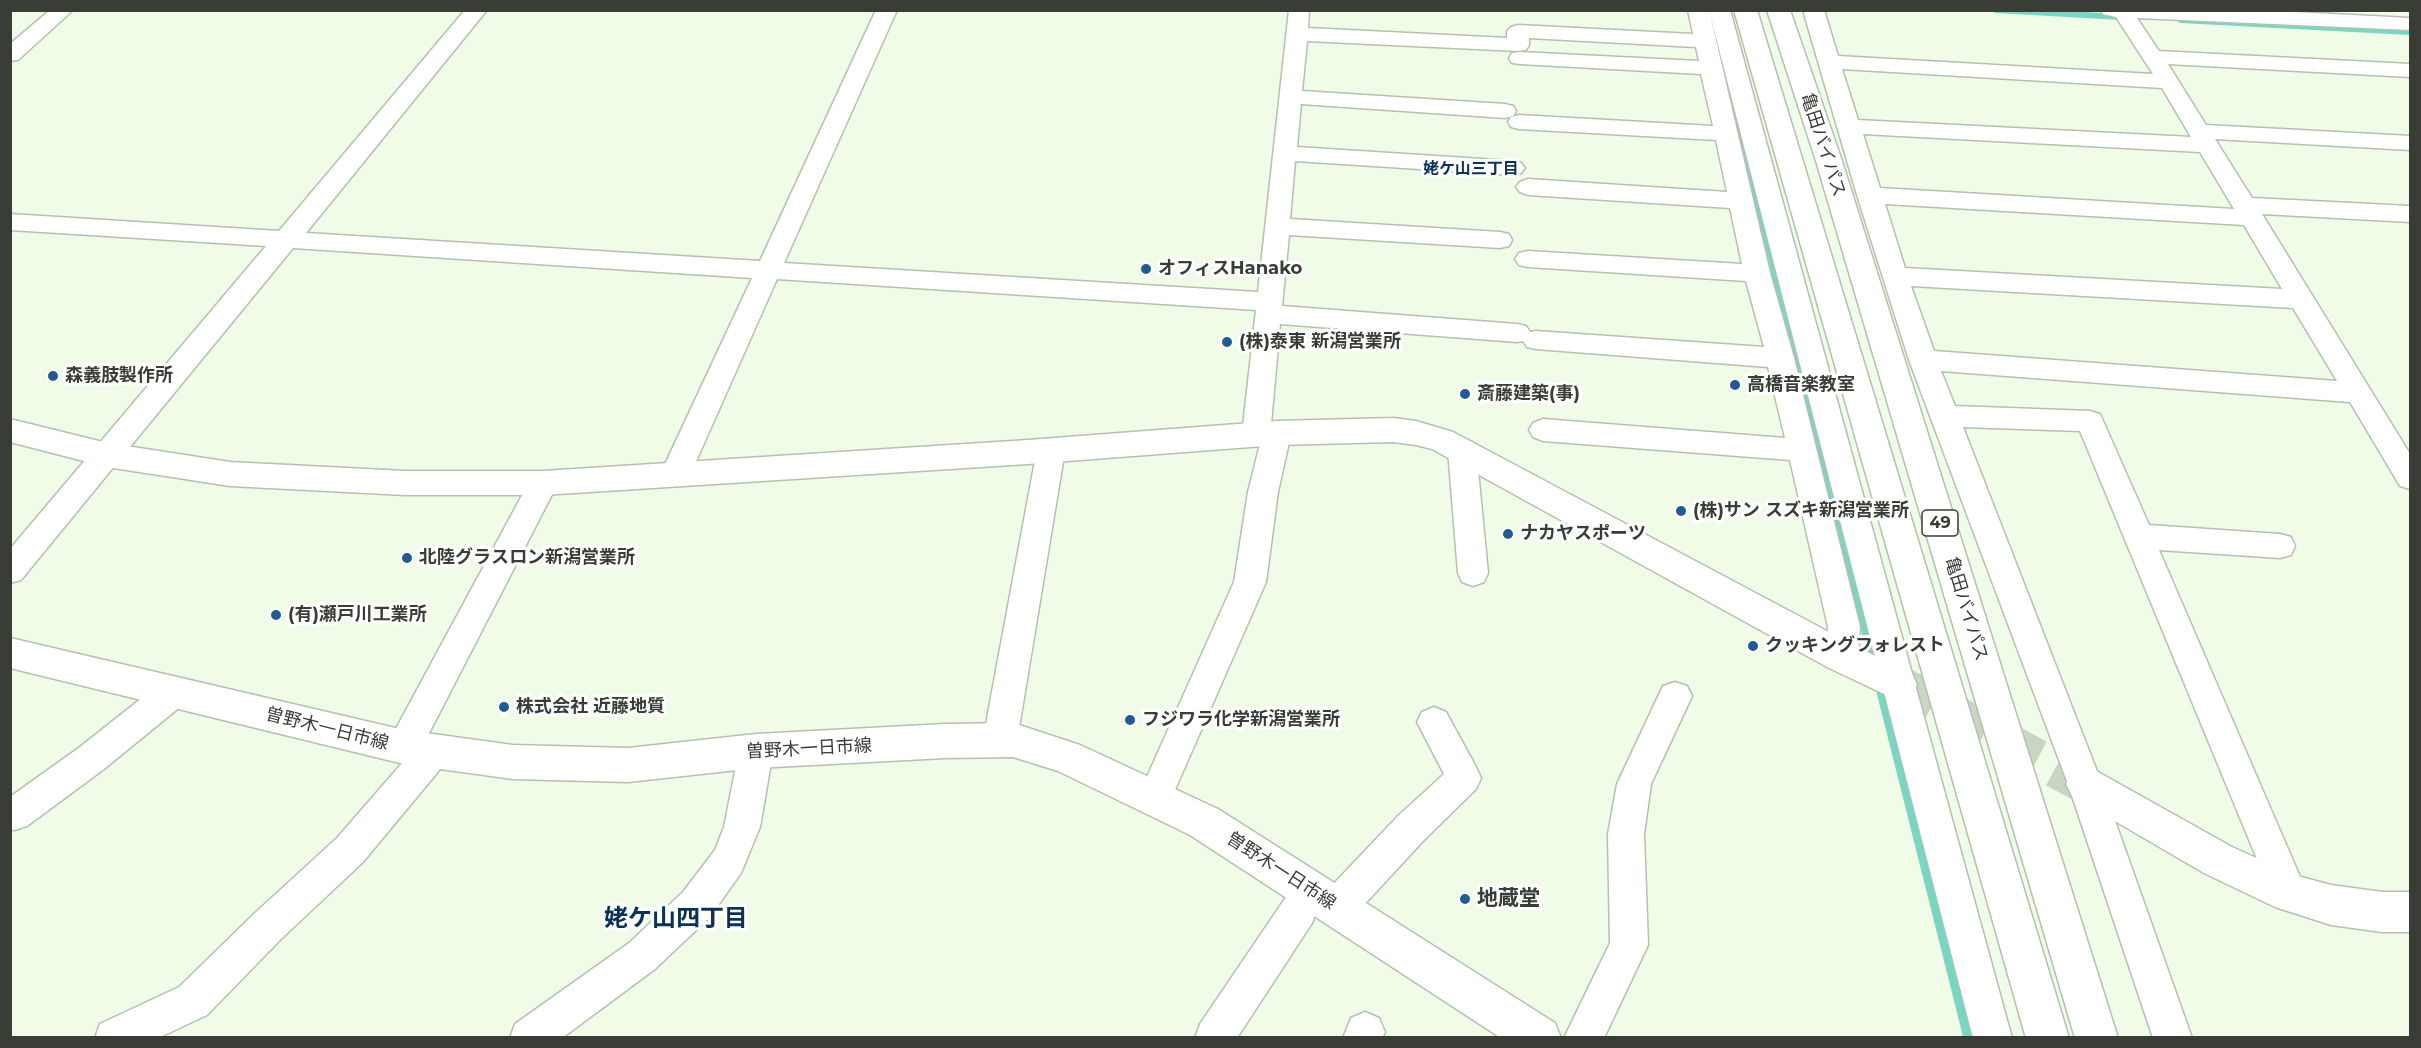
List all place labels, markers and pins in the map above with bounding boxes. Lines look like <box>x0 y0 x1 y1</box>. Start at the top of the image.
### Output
place label: オフィスHanako <box>1158 258 1302 280</box>
marker: オフィスHanako <box>1139 262 1153 276</box>
place label: (株)泰東 新潟営業所 <box>1239 331 1401 353</box>
marker: (株)泰東 新潟営業所 <box>1220 335 1234 349</box>
place label: 森義肢製作所 <box>65 365 173 387</box>
marker: 森義肢製作所 <box>46 369 60 383</box>
place label: 高橋音楽教室 <box>1747 374 1855 396</box>
marker: 高橋音楽教室 <box>1728 378 1742 392</box>
place label: 斎藤建築(事) <box>1477 383 1580 405</box>
marker: 斎藤建築(事) <box>1458 387 1472 401</box>
place label: (株)サン スズキ新潟営業所 <box>1693 500 1909 522</box>
marker: (株)サン スズキ新潟営業所 <box>1674 504 1688 518</box>
place label: ナカヤスポーツ <box>1520 523 1646 545</box>
marker: ナカヤスポーツ <box>1501 527 1515 541</box>
place label: 北陸グラスロン新潟営業所 <box>419 547 635 569</box>
marker: 北陸グラスロン新潟営業所 <box>400 551 414 565</box>
place label: (有)瀬戸川工業所 <box>288 604 427 626</box>
marker: (有)瀬戸川工業所 <box>269 608 283 622</box>
place label: クッキングフォレスト <box>1765 635 1945 657</box>
marker: クッキングフォレスト <box>1746 639 1760 653</box>
place label: 株式会社 近藤地質 <box>516 696 665 718</box>
marker: 株式会社 近藤地質 <box>497 700 511 714</box>
place label: フジワラ化学新潟営業所 <box>1142 709 1340 731</box>
marker: フジワラ化学新潟営業所 <box>1123 713 1137 727</box>
place label: 地蔵堂 <box>1477 886 1540 912</box>
marker: 地蔵堂 <box>1458 892 1472 906</box>

